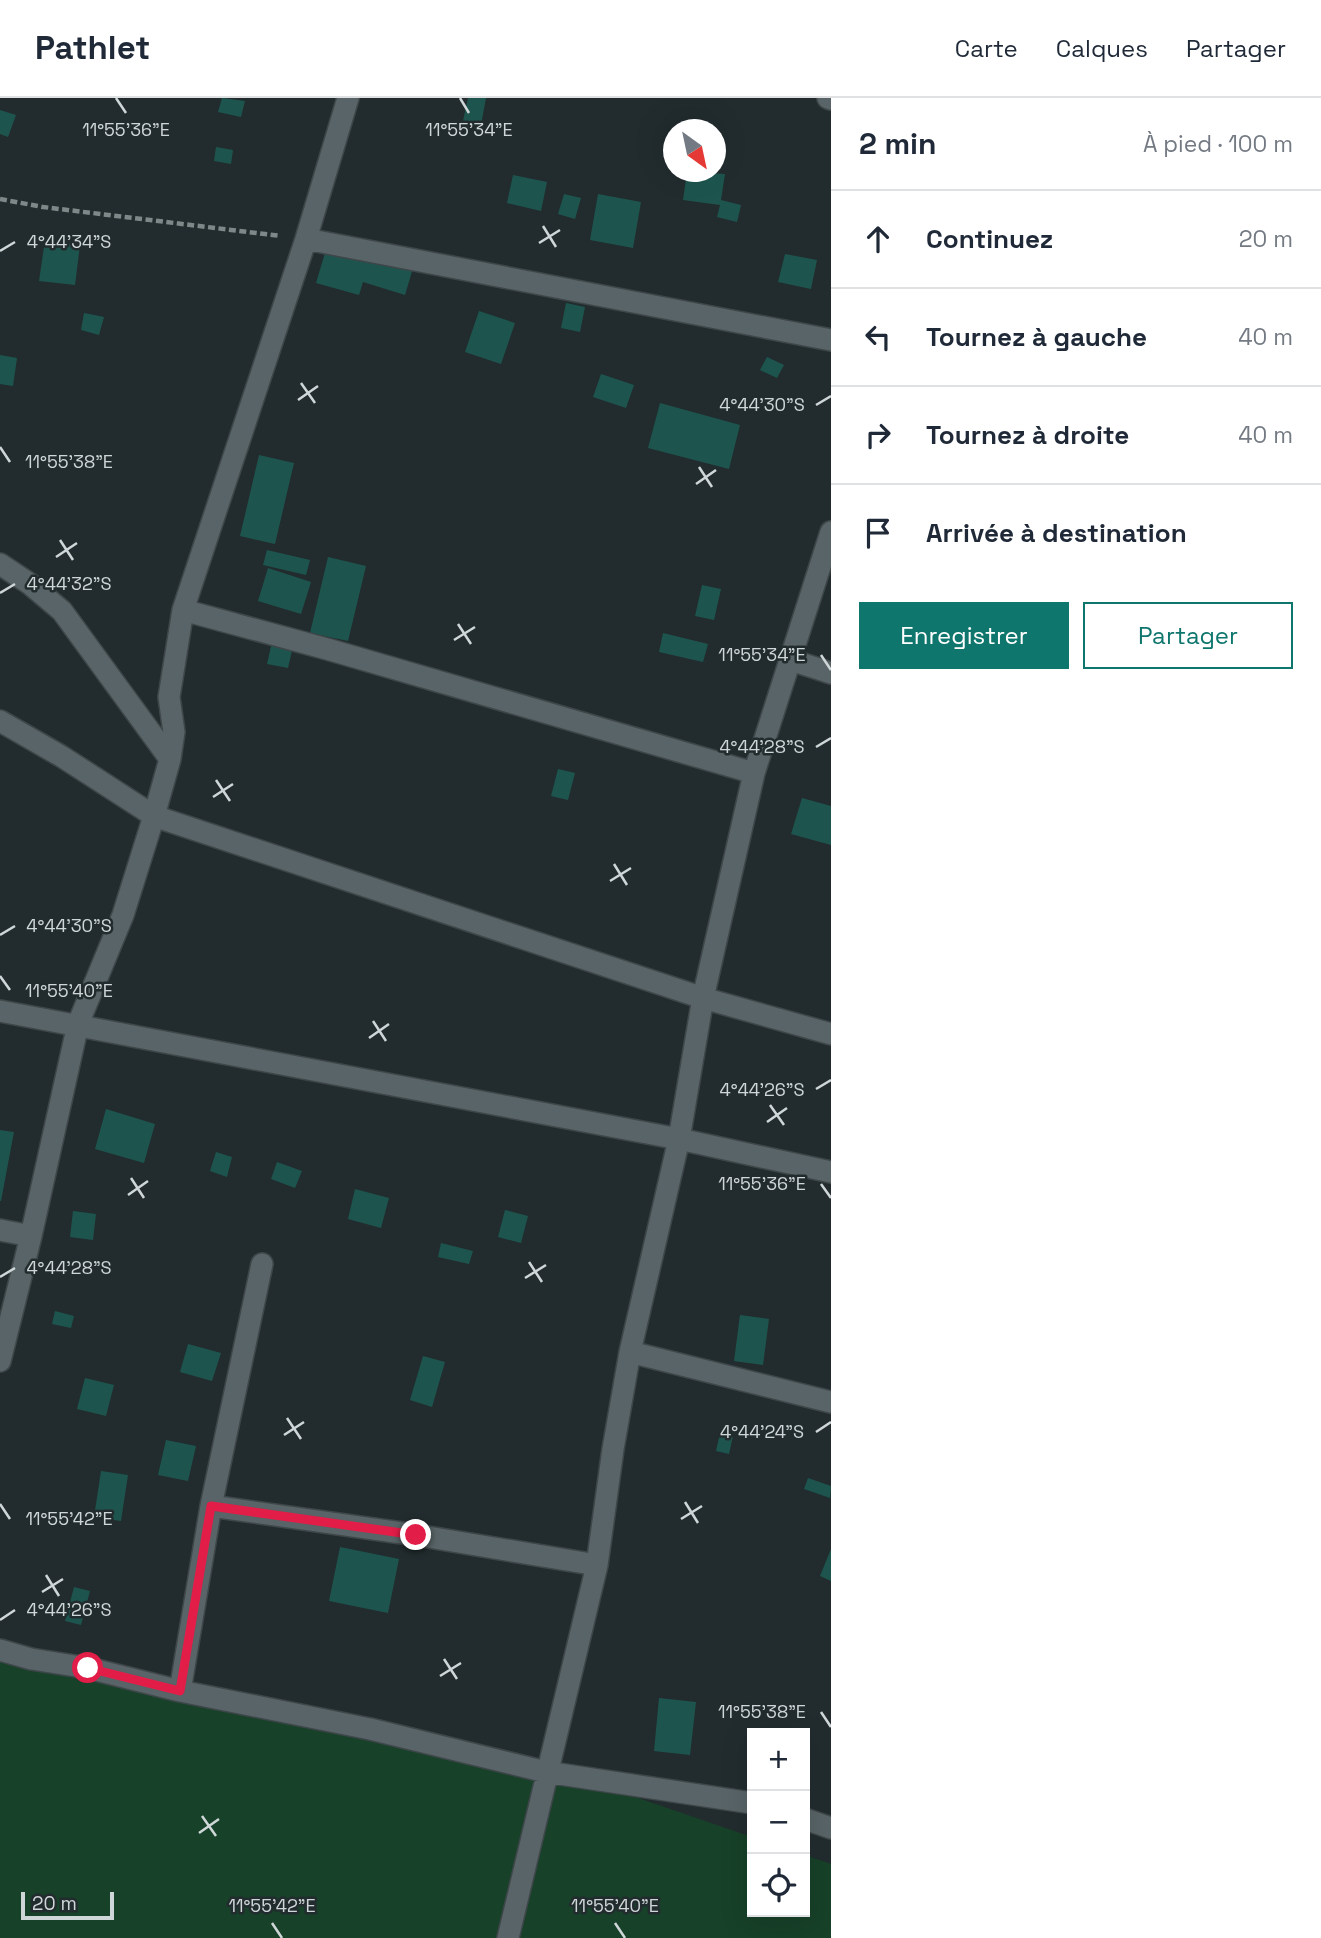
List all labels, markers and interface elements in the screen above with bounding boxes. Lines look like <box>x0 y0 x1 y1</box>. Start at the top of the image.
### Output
text: Pathlet <box>35 27 150 69</box>
text: Carte <box>955 33 1018 64</box>
text: Calques <box>1056 33 1148 64</box>
text: Partager <box>1186 33 1286 64</box>
text: 11°55'36"E <box>82 118 170 141</box>
text: 11°55'34"E <box>425 118 513 141</box>
north arrow <box>663 119 726 182</box>
text: 2 min <box>859 124 937 163</box>
text: À pied · 100 m <box>1143 129 1293 159</box>
icon: ahead <box>859 220 897 258</box>
text: Continuez <box>926 222 1053 256</box>
text: 20 m <box>1239 224 1293 254</box>
text: 4°44'34"S <box>27 230 111 253</box>
icon: left <box>859 318 897 356</box>
text: Tournez à gauche <box>926 320 1147 354</box>
text: 40 m <box>1238 322 1293 352</box>
text: 4°44'30"S <box>719 393 805 416</box>
icon: right <box>859 416 897 454</box>
text: Tournez à droite <box>926 418 1129 452</box>
text: 40 m <box>1238 420 1293 450</box>
text: 11°55'38"E <box>25 450 113 473</box>
icon: arrive <box>859 514 897 552</box>
text: Arrivée à destination <box>926 516 1187 550</box>
text: 4°44'32"S <box>27 572 111 595</box>
button: Enregistrer <box>859 602 1069 669</box>
button: Partager <box>1083 602 1293 669</box>
text: 11°55'34"E <box>718 643 806 666</box>
text: 4°44'28"S <box>719 735 805 758</box>
text: 4°44'30"S <box>26 914 112 937</box>
text: 11°55'40"E <box>25 979 113 1002</box>
text: 4°44'26"S <box>719 1078 805 1101</box>
text: 11°55'36"E <box>718 1172 806 1195</box>
text: 4°44'28"S <box>26 1256 112 1279</box>
text: 4°44'24"S <box>720 1420 804 1443</box>
text: 11°55'42"E <box>25 1507 113 1530</box>
route end <box>400 1519 431 1550</box>
text: 4°44'26"S <box>26 1598 112 1621</box>
route start <box>72 1652 103 1683</box>
text: 11°55'38"E <box>718 1700 806 1723</box>
map controls <box>747 1728 810 1917</box>
button: + <box>747 1728 810 1791</box>
button: − <box>747 1791 810 1854</box>
button: locate <box>747 1854 810 1917</box>
scale bar <box>21 1889 114 1921</box>
text: 20 m <box>32 1891 77 1916</box>
text: 11°55'42"E <box>228 1894 316 1917</box>
text: 11°55'40"E <box>571 1894 659 1917</box>

